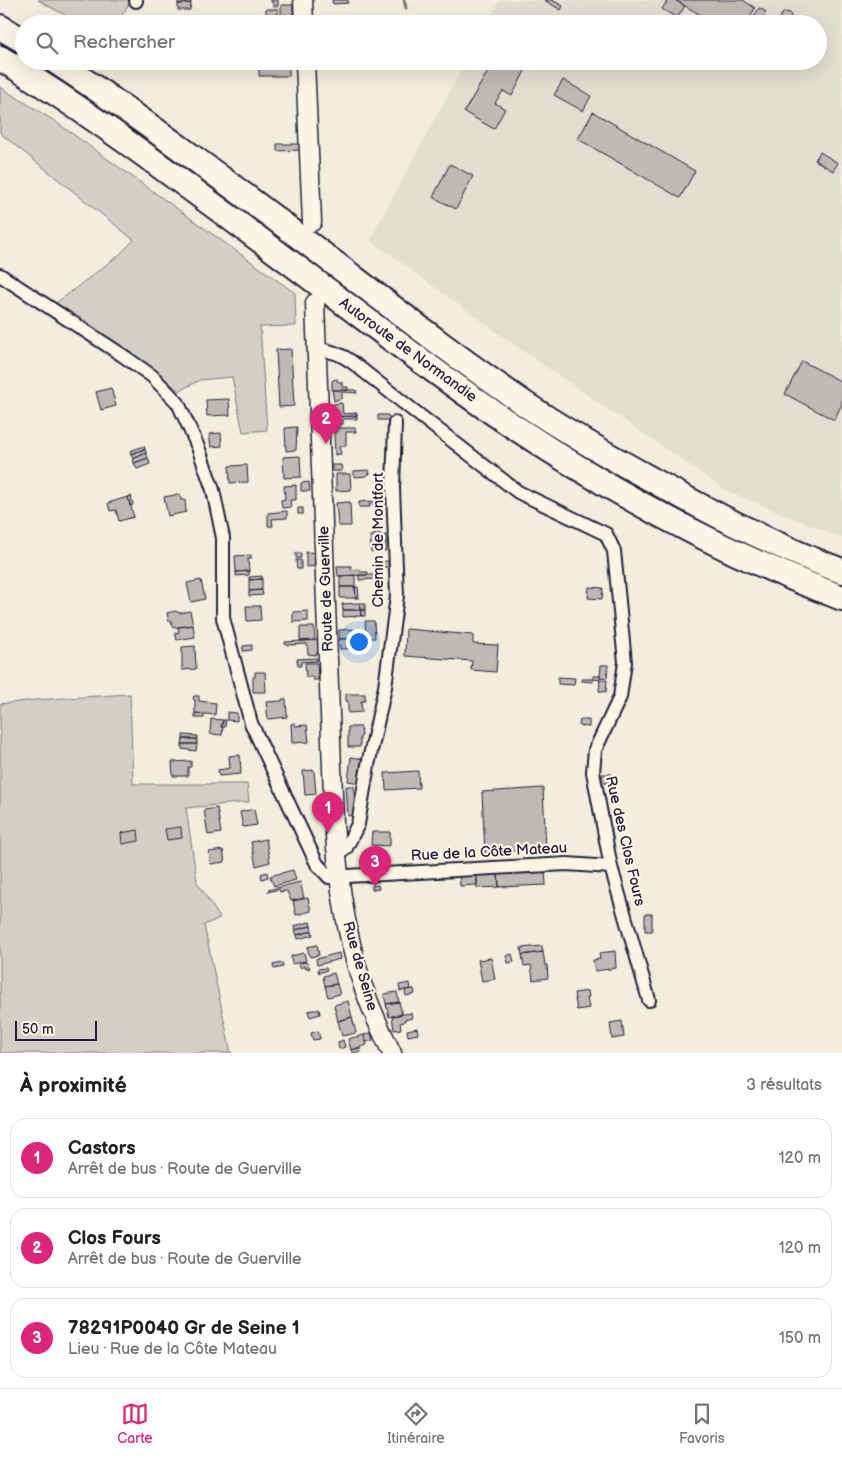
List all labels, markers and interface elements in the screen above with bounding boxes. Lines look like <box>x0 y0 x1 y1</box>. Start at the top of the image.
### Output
search box <box>15 15 827 70</box>
icon: search <box>33 29 61 57</box>
text: Rechercher <box>73 31 175 54</box>
street label: Autoroute de Normandie <box>335 293 481 407</box>
pin: 2 <box>310 403 342 444</box>
street label: Chemin de Montfort <box>369 472 388 608</box>
street label: Route de Guerville <box>314 526 338 652</box>
your location <box>346 629 372 655</box>
street label: Rue des Clos Fours <box>601 774 649 908</box>
pin: 1 <box>312 792 344 833</box>
street label: Rue de la Côte Mateau <box>410 838 568 866</box>
pin: 3 <box>359 846 391 887</box>
street label: Rue de Seine <box>338 919 382 1013</box>
scale bar <box>15 1018 98 1041</box>
text: 50 m <box>22 1021 54 1038</box>
text: À proximité <box>20 1073 127 1098</box>
text: 3 résultats <box>746 1076 822 1095</box>
text: Castors <box>68 1137 136 1160</box>
text: 1 <box>34 1149 40 1168</box>
text: 120 m <box>778 1149 821 1168</box>
text: Arrêt de bus · Route de Guerville <box>68 1160 302 1179</box>
text: Clos Fours <box>68 1227 161 1250</box>
text: 2 <box>32 1239 42 1258</box>
text: 120 m <box>778 1239 821 1258</box>
text: Arrêt de bus · Route de Guerville <box>68 1250 302 1269</box>
text: 78291P0040 Gr de Seine 1 <box>68 1317 300 1340</box>
text: 3 <box>32 1329 42 1348</box>
text: 150 m <box>779 1329 821 1348</box>
text: Lieu · Rue de la Côte Mateau <box>68 1340 277 1359</box>
tab: Carte <box>117 1400 153 1447</box>
tab: Itinéraire <box>387 1400 444 1447</box>
tab: Favoris <box>679 1400 725 1447</box>

